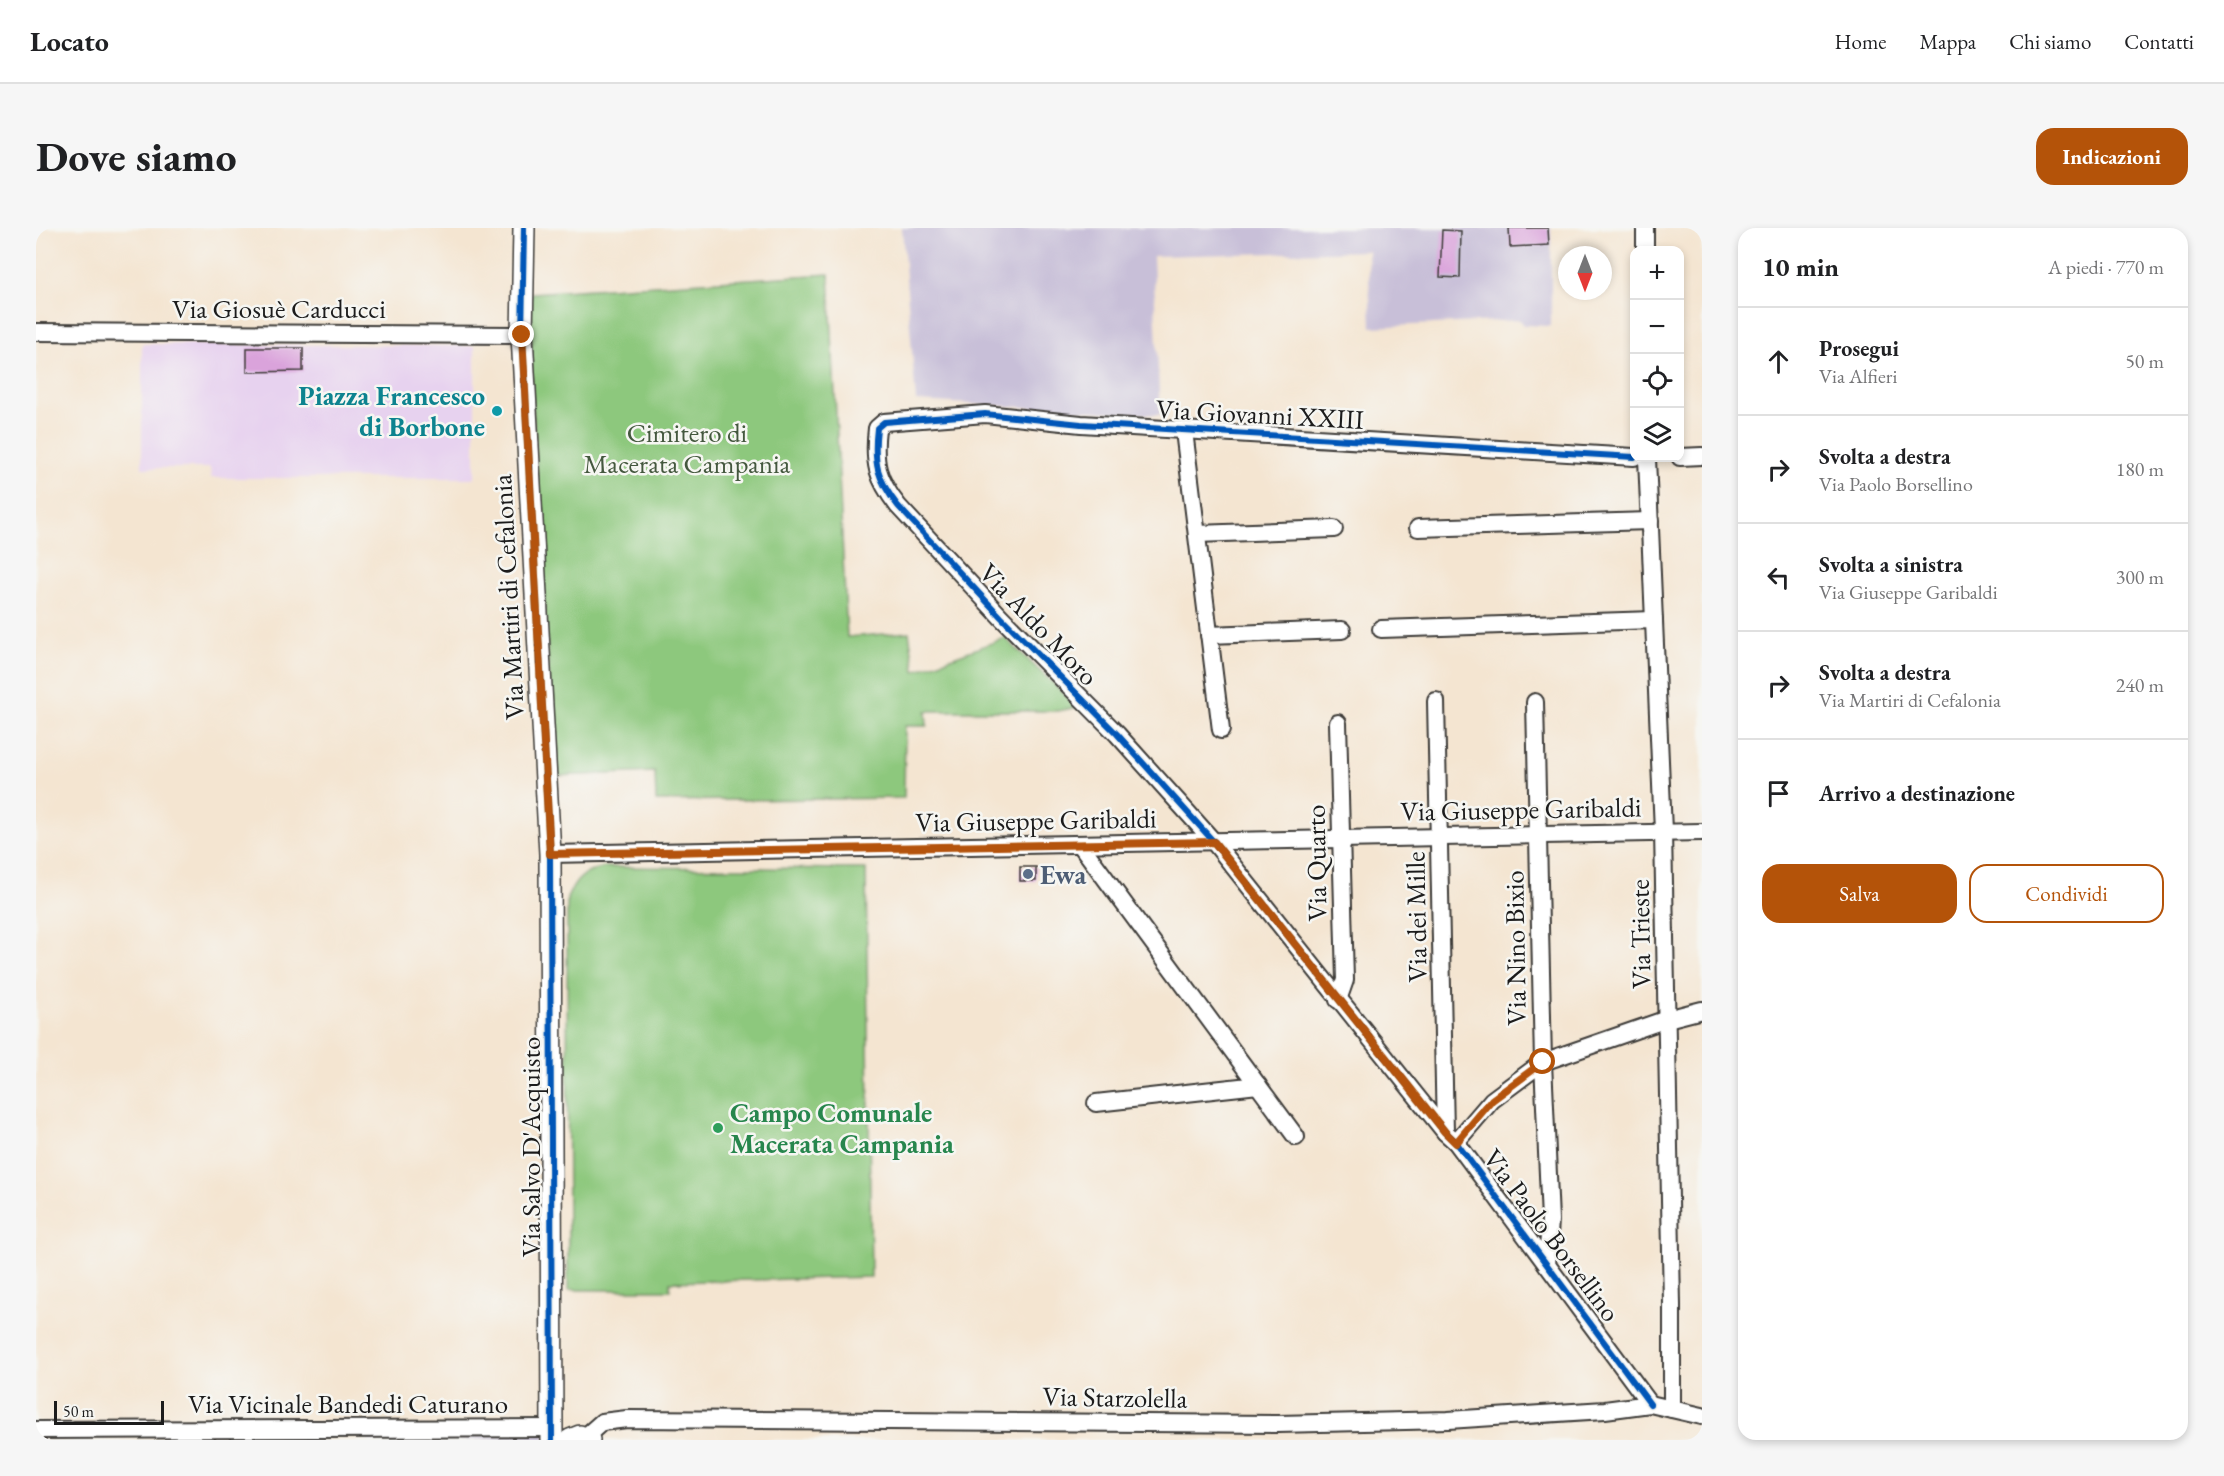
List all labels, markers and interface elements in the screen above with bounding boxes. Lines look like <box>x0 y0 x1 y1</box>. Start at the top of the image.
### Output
text: Locato <box>30 23 109 59</box>
text: Home <box>1835 28 1887 55</box>
text: Mappa <box>1920 28 1976 55</box>
text: Chi siamo <box>2009 28 2091 55</box>
text: Contatti <box>2124 28 2194 55</box>
button: Indicazioni <box>2036 128 2188 185</box>
text: Dove siamo <box>36 129 237 184</box>
north arrow <box>1558 246 1612 300</box>
map controls <box>1630 246 1684 462</box>
button: + <box>1630 246 1684 300</box>
text: 10 min <box>1762 250 1839 284</box>
text: A piedi · 770 m <box>2048 254 2164 280</box>
street label: Via Giosuè Carducci <box>172 291 386 326</box>
button: − <box>1630 300 1684 354</box>
route end <box>508 321 534 347</box>
text: Prosegui <box>1819 334 1899 363</box>
icon: ahead <box>1762 345 1795 378</box>
text: 50 m <box>2125 348 2164 374</box>
button: locate <box>1630 354 1684 408</box>
text: Via Alfieri <box>1819 363 1897 389</box>
place label: Piazza Francesco di Borbone <box>298 378 485 444</box>
street label: Via Giovanni XXIII <box>1155 391 1365 437</box>
marker: Piazza Francesco di Borbone <box>490 404 504 418</box>
button: layers <box>1630 408 1684 462</box>
park label: Cimitero di Macerata Campania <box>584 415 791 481</box>
text: Svolta a destra <box>1819 442 1951 471</box>
icon: right <box>1762 453 1795 486</box>
text: 180 m <box>2116 456 2164 482</box>
text: Via Paolo Borsellino <box>1819 471 1973 497</box>
street label: Via Martiri di Cefalonia <box>484 473 532 721</box>
text: Svolta a sinistra <box>1819 550 1963 579</box>
street label: Via Aldo Moro <box>972 555 1106 693</box>
icon: left <box>1762 561 1795 594</box>
text: 300 m <box>2116 564 2164 590</box>
text: Via Giuseppe Garibaldi <box>1819 579 1998 605</box>
text: Svolta a destra <box>1819 658 1951 687</box>
icon: right <box>1762 669 1795 702</box>
text: 240 m <box>2116 672 2164 698</box>
text: Via Martiri di Cefalonia <box>1819 687 2001 713</box>
icon: arrive <box>1762 777 1795 810</box>
text: Arrivo a destinazione <box>1819 779 2015 808</box>
street label: Via Giuseppe Garibaldi <box>1400 789 1642 829</box>
street label: Via Giuseppe Garibaldi <box>915 800 1157 840</box>
street label: Via Quarto <box>1297 804 1335 922</box>
street label: Via dei Mille <box>1397 851 1435 983</box>
place label: Ewa <box>1040 857 1086 892</box>
button: Salva <box>1762 864 1957 923</box>
button: Condividi <box>1969 864 2164 923</box>
marker: Ewa <box>1021 867 1035 881</box>
street label: Via Nino Bixio <box>1496 870 1534 1026</box>
street label: Via Trieste <box>1622 879 1658 989</box>
street label: Via Salvo D'Acquisto <box>513 1037 548 1257</box>
route start <box>1529 1048 1555 1074</box>
place label: Campo Comunale Macerata Campania <box>730 1095 954 1161</box>
marker: Campo Comunale Macerata Campania <box>711 1121 725 1135</box>
street label: Via Paolo Borsellino <box>1476 1142 1628 1328</box>
street label: Via Starzolella <box>1042 1378 1188 1416</box>
street label: Via Vicinale Bandedi Caturano <box>188 1386 508 1421</box>
scale bar <box>54 1398 164 1426</box>
text: 50 m <box>63 1401 94 1422</box>

